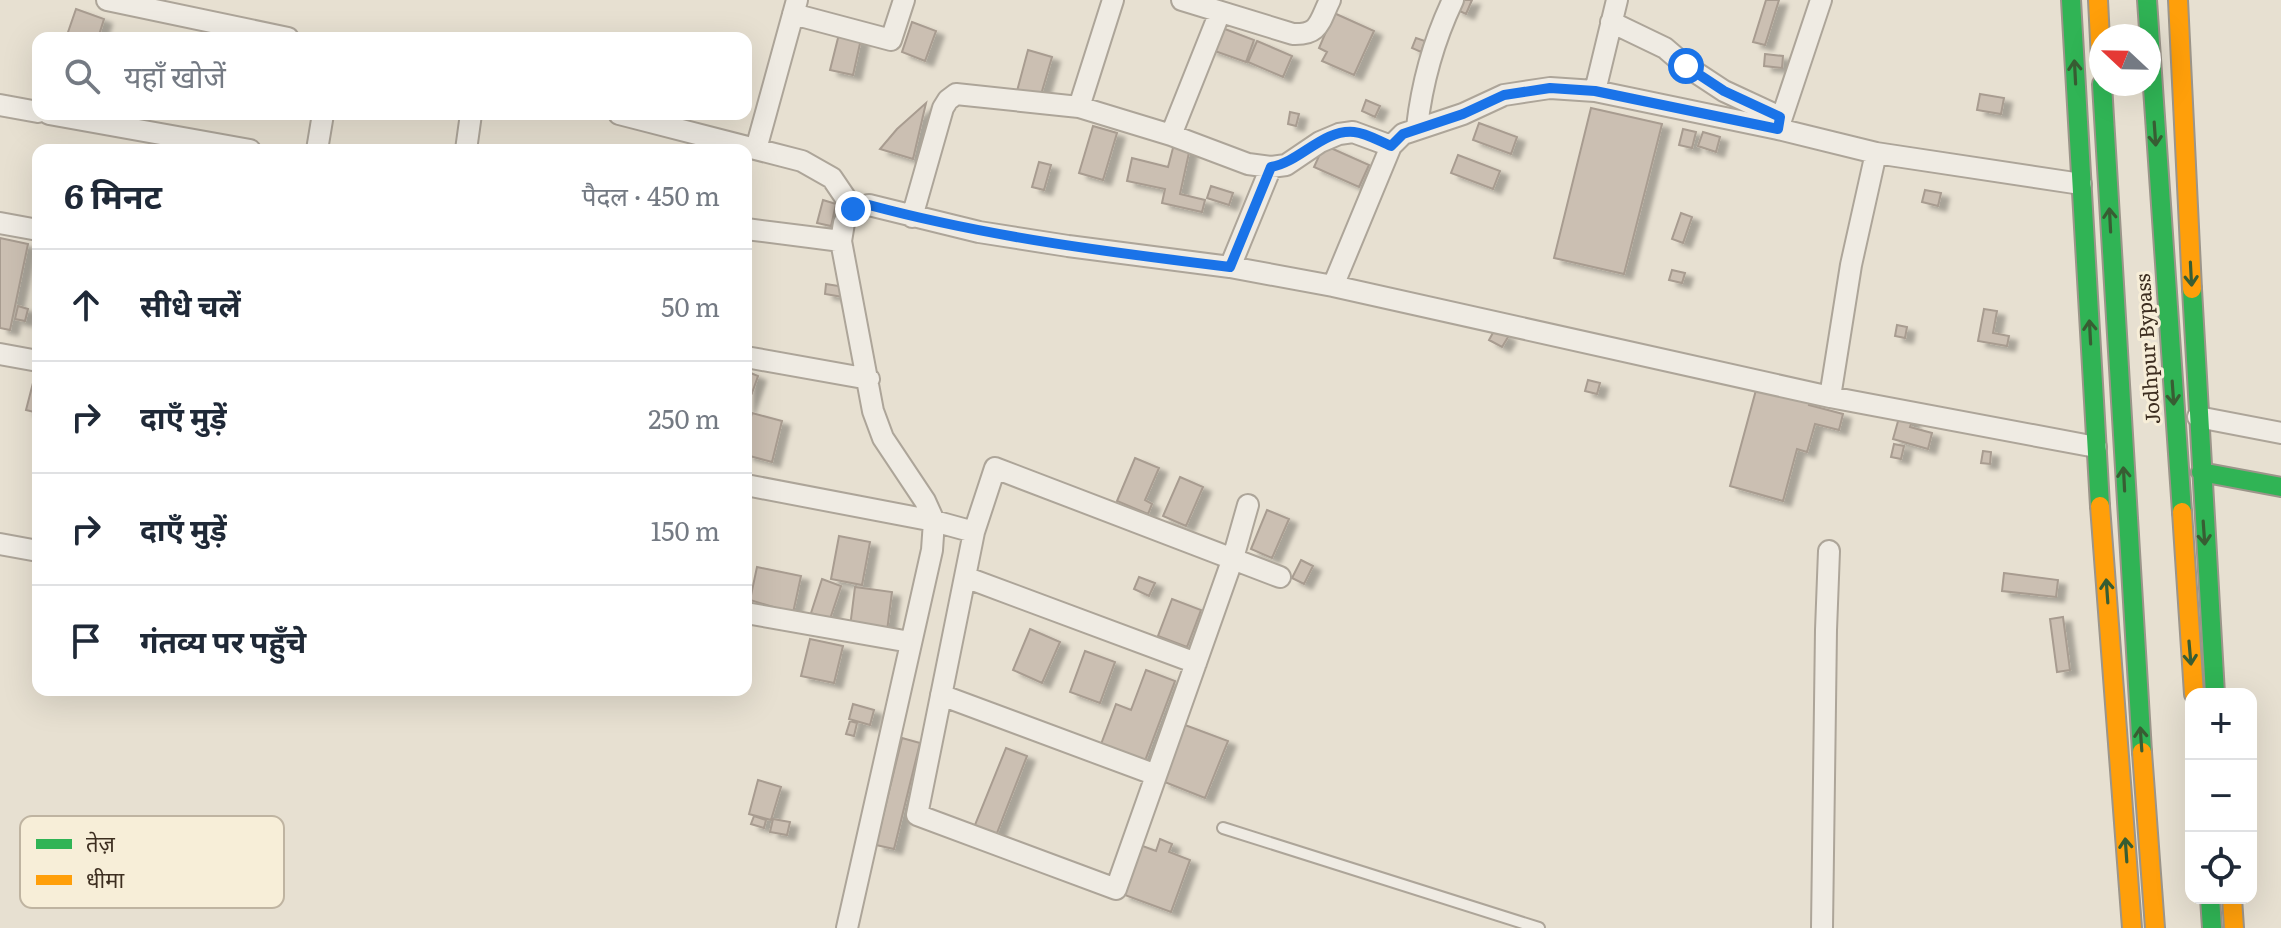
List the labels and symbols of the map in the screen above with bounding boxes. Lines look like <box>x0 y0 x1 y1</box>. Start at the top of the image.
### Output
north arrow <box>2089 24 2161 96</box>
route start <box>1668 48 1704 84</box>
one-way arrow <box>2067 59 2082 86</box>
one-way arrow <box>2148 120 2163 147</box>
route end <box>835 191 871 227</box>
one-way arrow <box>2102 207 2117 233</box>
one-way arrow <box>2184 260 2199 287</box>
street label: Jodhpur Bypass <box>2126 273 2166 426</box>
one-way arrow <box>2082 319 2097 346</box>
one-way arrow <box>2166 379 2181 406</box>
one-way arrow <box>2116 466 2131 493</box>
one-way arrow <box>2197 519 2212 546</box>
one-way arrow <box>2099 578 2114 605</box>
one-way arrow <box>2183 639 2198 665</box>
one-way arrow <box>2133 726 2148 753</box>
legend <box>20 816 284 908</box>
text: तेज़ <box>86 826 116 859</box>
one-way arrow <box>2118 837 2133 864</box>
text: धीमा <box>86 862 124 895</box>

